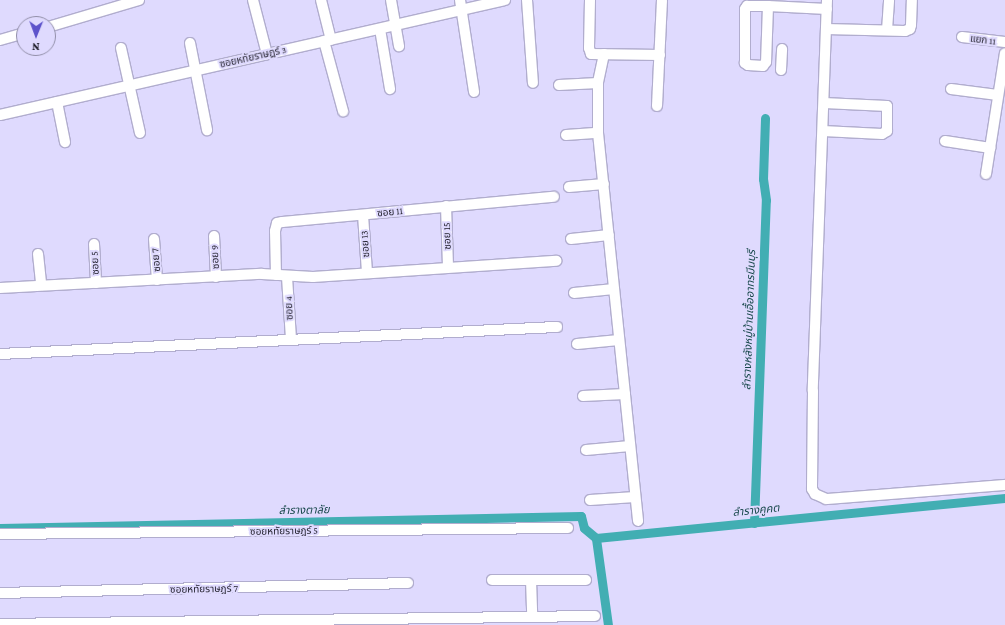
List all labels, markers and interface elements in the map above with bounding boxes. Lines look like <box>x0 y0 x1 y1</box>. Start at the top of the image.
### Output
north arrow <box>16 16 56 56</box>
street label: แยก 11 <box>969 32 997 48</box>
text: N <box>32 41 40 53</box>
street label: ซอยหทัยราษฎร์ 3 <box>219 44 287 70</box>
street label: ซอย 11 <box>377 205 403 219</box>
street label: ซอย 15 <box>441 222 453 250</box>
street label: ซอย 13 <box>358 230 372 258</box>
street label: ซอย 9 <box>208 245 222 269</box>
street label: ซอย 7 <box>149 248 163 272</box>
water label: ลำรางหลังหมู่บ้านเอื้ออาทรมีนบุรี <box>740 250 758 390</box>
street label: ซอย 5 <box>88 251 102 275</box>
street label: ซอย 4 <box>282 296 296 320</box>
water label: ลำรางคูคต <box>732 501 780 519</box>
water label: ลำรางตาลัย <box>279 503 329 517</box>
street label: ซอยหทัยราษฎร์ 5 <box>250 524 318 538</box>
street label: ซอยหทัยราษฎร์ 7 <box>170 582 238 596</box>

